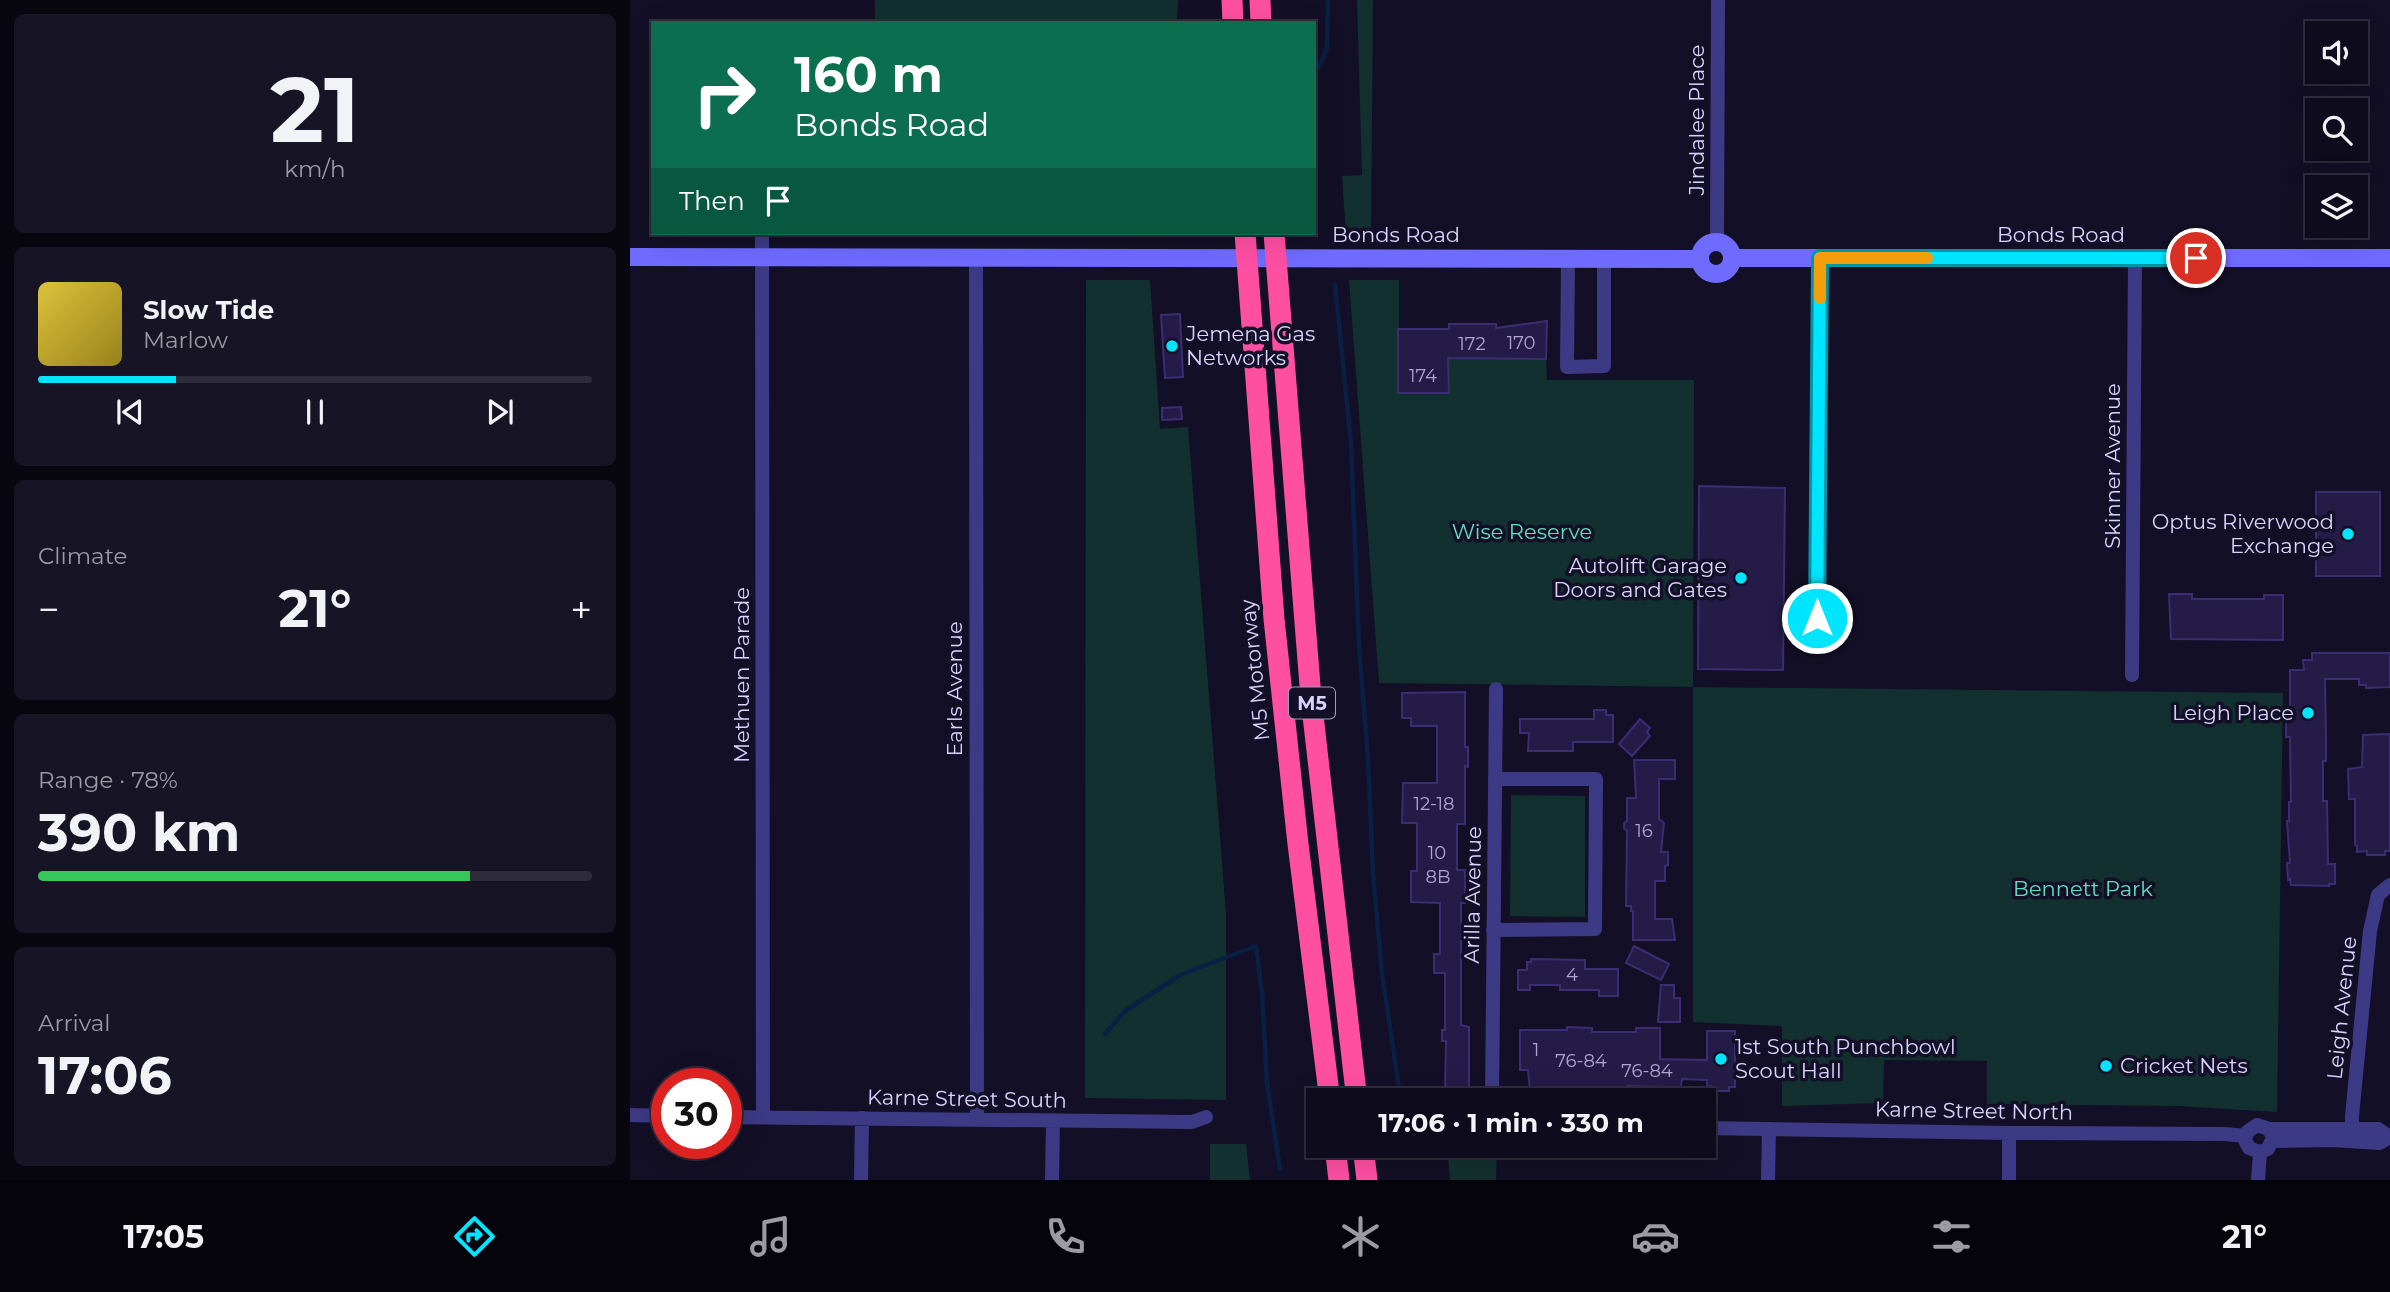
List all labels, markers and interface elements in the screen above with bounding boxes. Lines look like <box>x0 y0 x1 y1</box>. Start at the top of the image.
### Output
map controls <box>2305 21 2368 238</box>
button: sound <box>2305 21 2368 84</box>
text: 160 m <box>794 45 943 104</box>
street label: Jindalee Place <box>1684 45 1709 196</box>
icon: right <box>679 49 770 140</box>
text: 21 <box>270 54 360 165</box>
button: search <box>2305 98 2368 161</box>
text: Bonds Road <box>794 105 989 144</box>
text: km/h <box>284 155 346 183</box>
button: layers <box>2305 175 2368 238</box>
icon: arrive <box>759 182 797 220</box>
text: Then <box>679 185 745 217</box>
street label: Bonds Road <box>1332 222 1460 247</box>
street label: Bonds Road <box>1997 222 2125 247</box>
pin <box>2166 228 2226 288</box>
icon: arrive <box>2177 239 2215 277</box>
text: Slow Tide <box>143 294 274 326</box>
place label: Jemena Gas Networks <box>1185 321 1315 370</box>
text: Marlow <box>143 326 228 354</box>
house number: 170 <box>1507 332 1535 354</box>
house number: 172 <box>1458 333 1486 355</box>
marker: Jemena Gas Networks <box>1164 338 1180 354</box>
house number: 174 <box>1409 365 1437 387</box>
street label: Skinner Avenue <box>2100 383 2125 549</box>
icon: previous <box>111 393 149 431</box>
icon: pause <box>296 393 334 431</box>
icon: next <box>481 393 519 431</box>
place label: Optus Riverwood Exchange <box>2152 509 2334 558</box>
park label: Wise Reserve <box>1452 519 1592 544</box>
marker: Optus Riverwood Exchange <box>2340 526 2356 542</box>
text: Climate <box>38 542 127 570</box>
place label: Autolift Garage Doors and Gates <box>1553 553 1727 602</box>
marker: Autolift Garage Doors and Gates <box>1733 570 1749 586</box>
text: 21° <box>279 577 351 640</box>
position arrow <box>1780 581 1854 655</box>
text: − <box>38 586 60 633</box>
text: + <box>570 586 592 633</box>
street label: Methuen Parade <box>729 587 754 763</box>
street label: M5 Motorway <box>1235 597 1274 742</box>
street label: Earls Avenue <box>942 621 967 757</box>
road number: M5 <box>1289 688 1335 718</box>
place label: Leigh Place <box>2172 700 2294 725</box>
marker: Leigh Place <box>2300 705 2316 721</box>
text: Range · 78% <box>38 766 178 794</box>
house number: 12-18 <box>1413 793 1455 815</box>
text: 390 km <box>38 801 240 864</box>
house number: 16 <box>1635 820 1653 842</box>
street label: Arilla Avenue <box>1459 826 1486 964</box>
house number: 10 <box>1428 842 1446 864</box>
house number: 8B <box>1425 866 1451 888</box>
park label: Bennett Park <box>2013 876 2153 901</box>
street label: Leigh Avenue <box>2322 935 2361 1081</box>
house number: 4 <box>1566 964 1578 986</box>
text: Arrival <box>38 1009 111 1037</box>
place label: 1st South Punchbowl Scout Hall <box>1735 1034 1956 1083</box>
house number: 1 <box>1533 1039 1539 1061</box>
text: 17:06 <box>38 1044 172 1107</box>
house number: 76-84 <box>1555 1050 1607 1072</box>
marker: 1st South Punchbowl Scout Hall <box>1713 1051 1729 1067</box>
place label: Cricket Nets <box>2120 1053 2248 1078</box>
marker: Cricket Nets <box>2098 1058 2114 1074</box>
house number: 76-84 <box>1621 1060 1673 1082</box>
speed limit sign: 30 <box>651 1068 742 1159</box>
street label: Karne Street South <box>867 1084 1067 1113</box>
street label: Karne Street North <box>1875 1096 2073 1125</box>
text: 17:06 · 1 min · 330 m <box>1378 1107 1644 1139</box>
icon: directions <box>450 1212 499 1261</box>
icon: music <box>746 1212 795 1261</box>
icon: phone <box>1041 1212 1090 1261</box>
icon: climate <box>1336 1212 1385 1261</box>
icon: car <box>1631 1212 1680 1261</box>
icon: filters <box>1927 1212 1976 1261</box>
text: 17:05 <box>123 1217 204 1256</box>
text: 21° <box>2222 1217 2267 1256</box>

